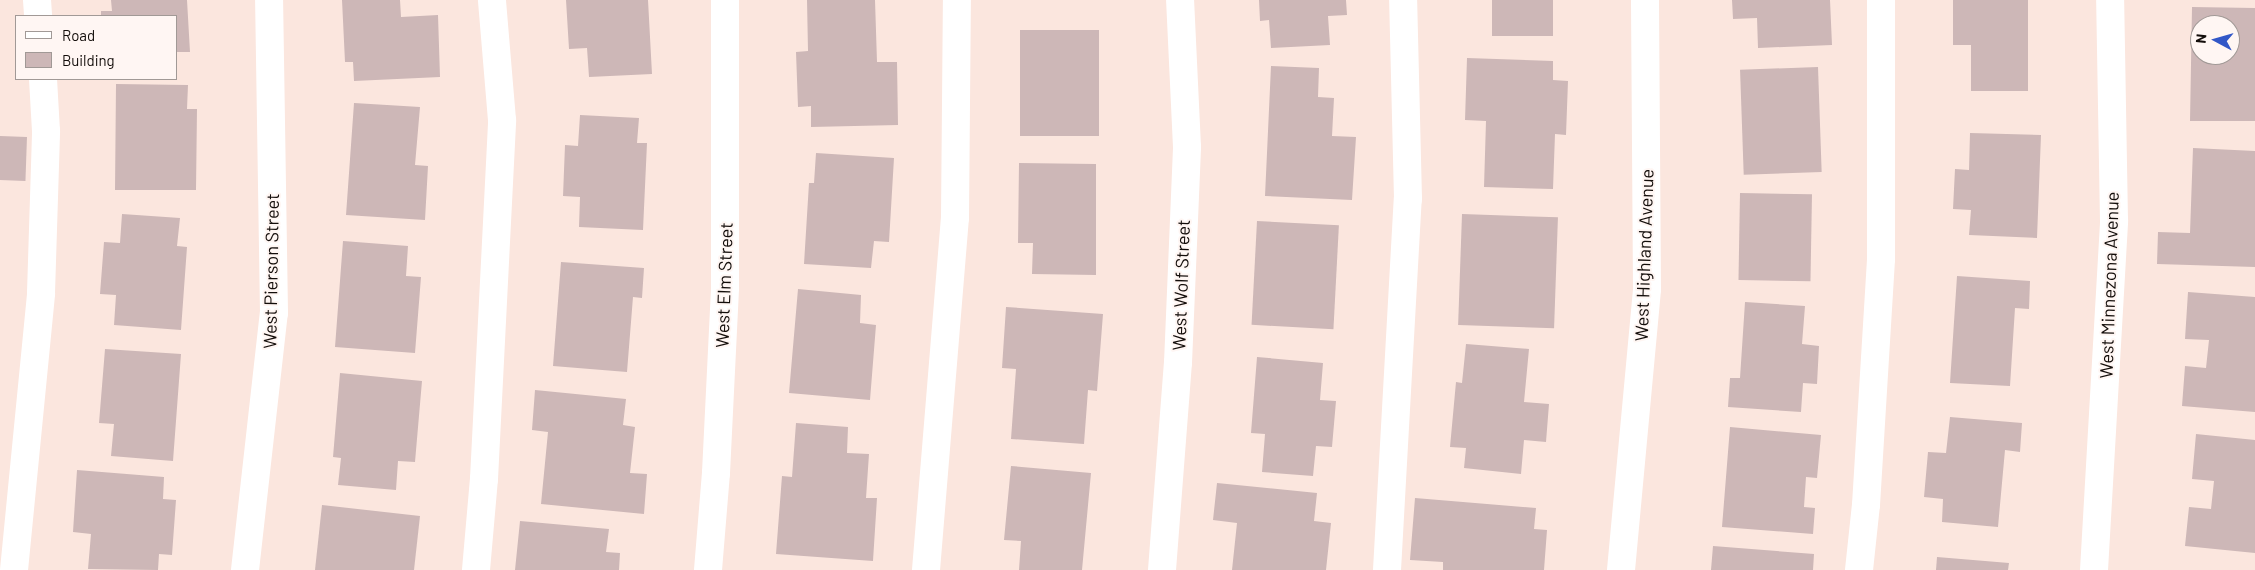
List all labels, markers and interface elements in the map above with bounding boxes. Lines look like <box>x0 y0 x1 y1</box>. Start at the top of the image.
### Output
legend <box>15 15 178 80</box>
north arrow <box>2190 15 2240 65</box>
text: Road <box>62 26 95 44</box>
text: N <box>2192 33 2210 44</box>
text: Building <box>62 51 115 69</box>
street label: West Highland Avenue <box>1630 168 1658 342</box>
street label: West Minnezona Avenue <box>2095 191 2123 379</box>
street label: West Pierson Street <box>259 193 283 349</box>
street label: West Wolf Street <box>1168 219 1194 351</box>
street label: West Elm Street <box>711 222 737 348</box>

